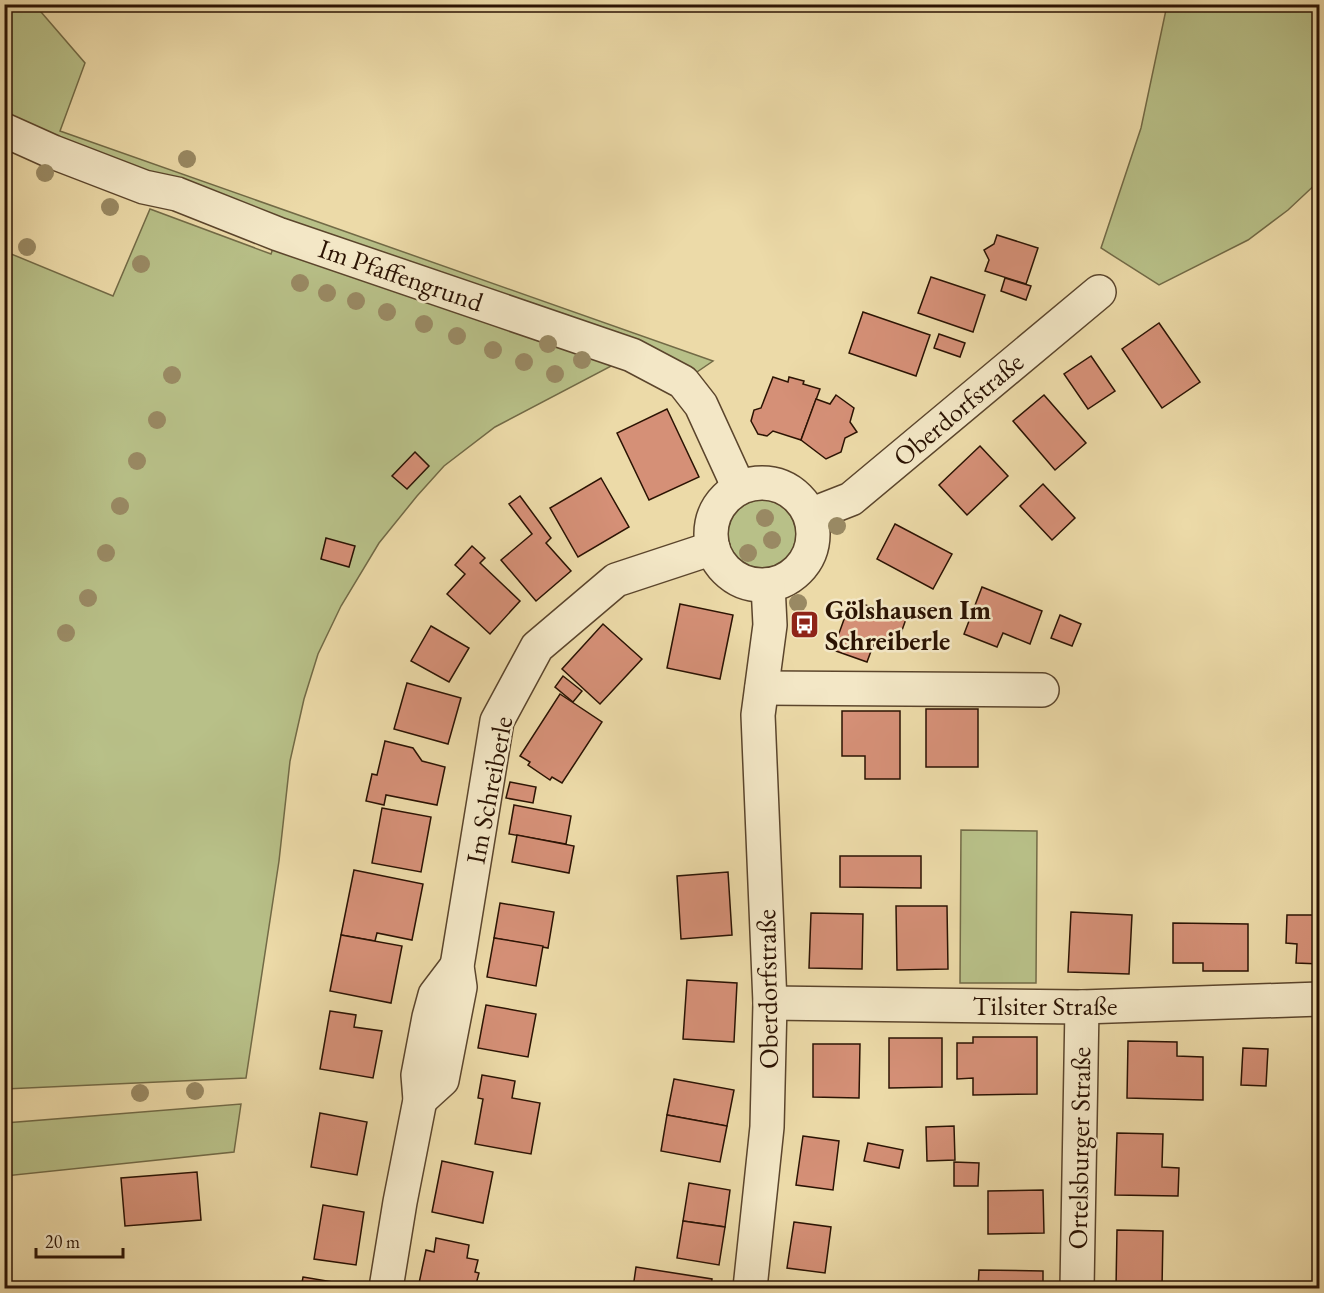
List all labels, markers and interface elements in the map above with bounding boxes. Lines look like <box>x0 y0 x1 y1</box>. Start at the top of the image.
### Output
street label: Im Pfaffengrund <box>314 230 488 320</box>
street label: Oberdorfstraße <box>886 344 1030 474</box>
place label: Gölshausen Im Schreiberle <box>825 592 991 658</box>
bus stop icon: Gölshausen Im Schreiberle <box>788 609 820 641</box>
street label: Im Schreiberle <box>458 713 520 867</box>
street label: Oberdorfstraße <box>748 909 786 1069</box>
street label: Tilsiter Straße <box>973 988 1117 1023</box>
street label: Ortelsburger Straße <box>1060 1046 1098 1250</box>
scale bar <box>36 1221 123 1259</box>
text: 20 m <box>45 1230 80 1253</box>

